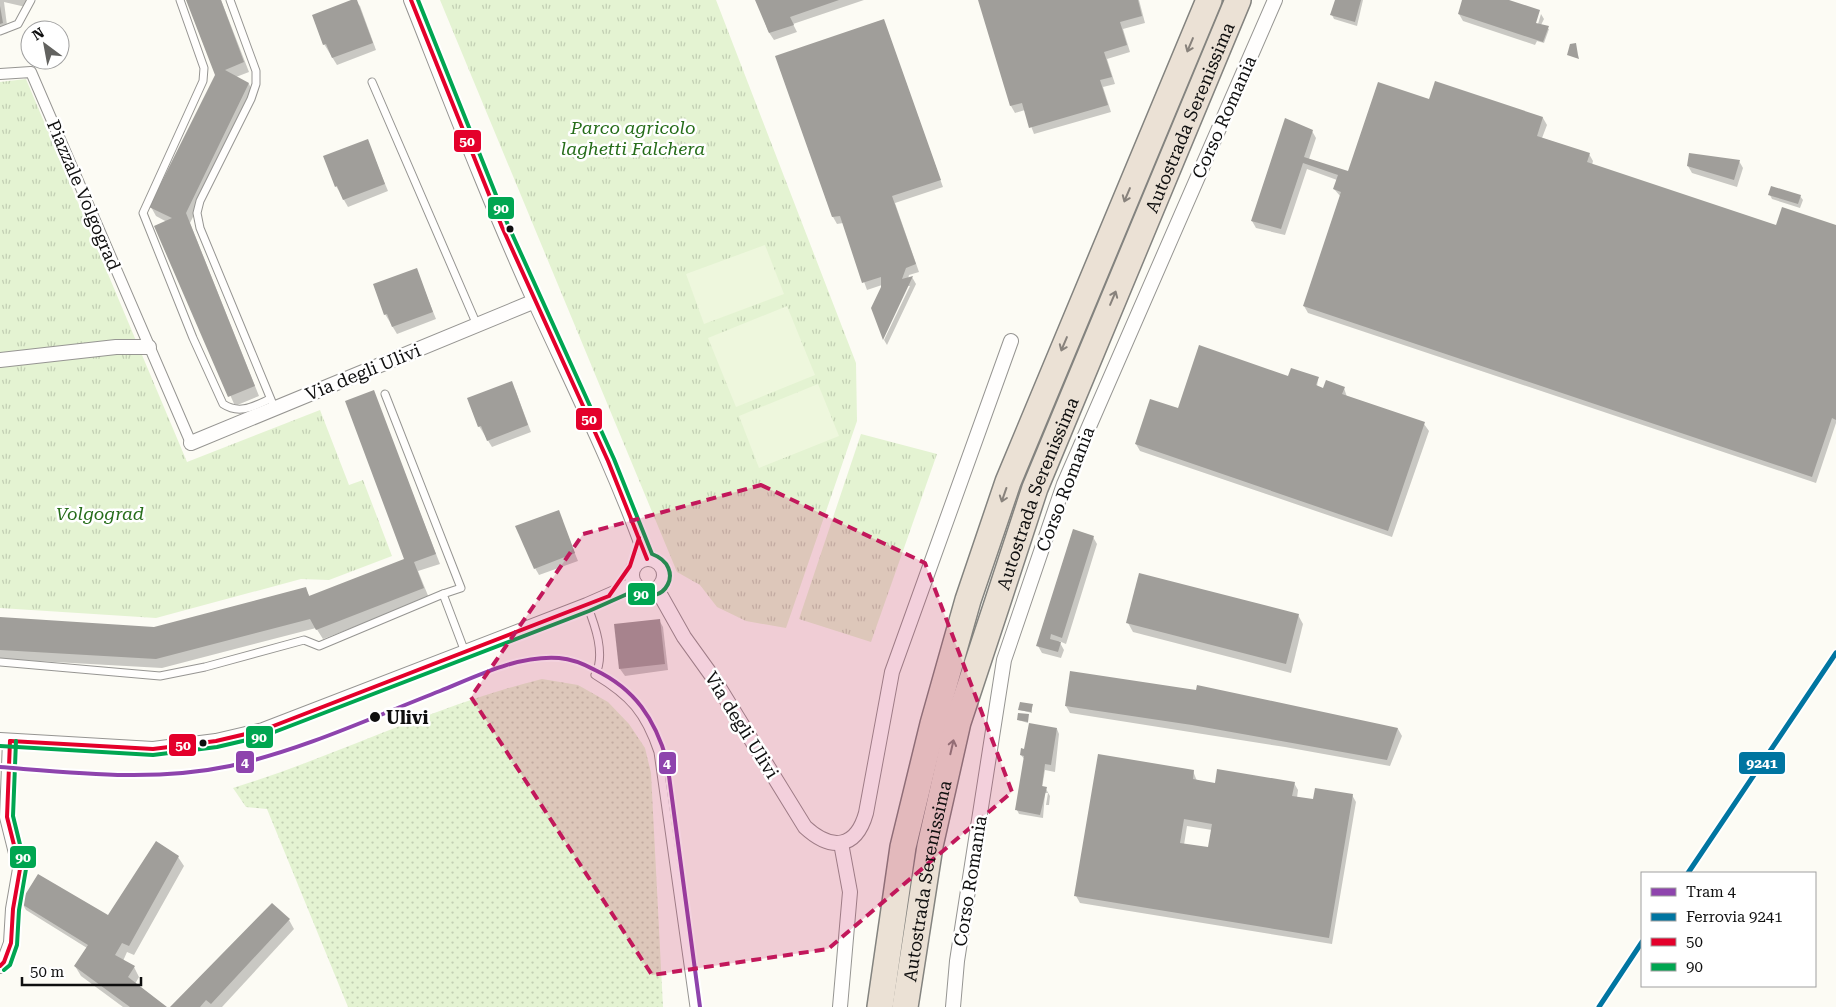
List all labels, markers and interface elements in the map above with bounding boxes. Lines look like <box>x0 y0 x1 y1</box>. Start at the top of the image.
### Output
street label: Autostrada Serenissima <box>1140 19 1238 215</box>
north arrow <box>20 20 70 70</box>
text: N <box>29 24 47 44</box>
one-way arrow <box>1185 37 1195 52</box>
street label: Corso Romania <box>1188 52 1261 182</box>
street label: Piazzale Volgograd <box>43 117 125 274</box>
park label: Parco agricolo laghetti Falchera <box>561 117 705 159</box>
line badge: 50 <box>453 129 482 153</box>
text: 50 <box>459 133 475 149</box>
one-way arrow <box>1122 187 1132 202</box>
line badge: 90 <box>487 196 515 220</box>
text: 90 <box>493 200 509 216</box>
unlabelled marker <box>505 224 515 234</box>
one-way arrow <box>1109 291 1119 306</box>
one-way arrow <box>1059 336 1068 351</box>
street label: Via degli Ulivi <box>302 339 424 405</box>
street label: Autostrada Serenissima <box>992 394 1082 592</box>
line badge: 50 <box>575 407 603 431</box>
text: 50 <box>581 411 597 427</box>
street label: Corso Romania <box>1032 423 1099 554</box>
one-way arrow <box>998 487 1008 503</box>
park label: Volgograd <box>56 503 144 524</box>
line badge: 90 <box>627 582 656 606</box>
text: 90 <box>633 586 649 602</box>
street label: Via degli Ulivi <box>701 668 783 783</box>
place label: Ulivi <box>386 707 428 728</box>
marker: Ulivi <box>368 710 382 724</box>
line badge: 90 <box>245 725 274 749</box>
text: 90 <box>251 729 267 745</box>
line badge: 50 <box>168 733 197 757</box>
text: 50 <box>175 737 191 753</box>
unlabelled marker <box>198 738 208 748</box>
one-way arrow <box>948 739 958 755</box>
line badge: 4 <box>235 750 255 774</box>
line badge: 4 <box>658 751 677 775</box>
line badge: 9241 <box>1738 751 1786 775</box>
text: 4 <box>241 754 249 770</box>
text: 4 <box>663 755 671 771</box>
text: 9241 <box>1746 755 1778 771</box>
street label: Autostrada Serenissima <box>899 778 955 983</box>
street label: Corso Romania <box>949 814 991 948</box>
line badge: 90 <box>9 845 37 869</box>
text: 90 <box>15 849 31 865</box>
legend <box>1641 872 1816 987</box>
text: Tram 4 <box>1686 883 1737 901</box>
text: Ferrovia 9241 <box>1686 908 1783 926</box>
text: 50 <box>1686 933 1703 951</box>
scale bar <box>22 954 141 986</box>
text: 90 <box>1686 958 1703 976</box>
text: 50 m <box>30 963 65 981</box>

